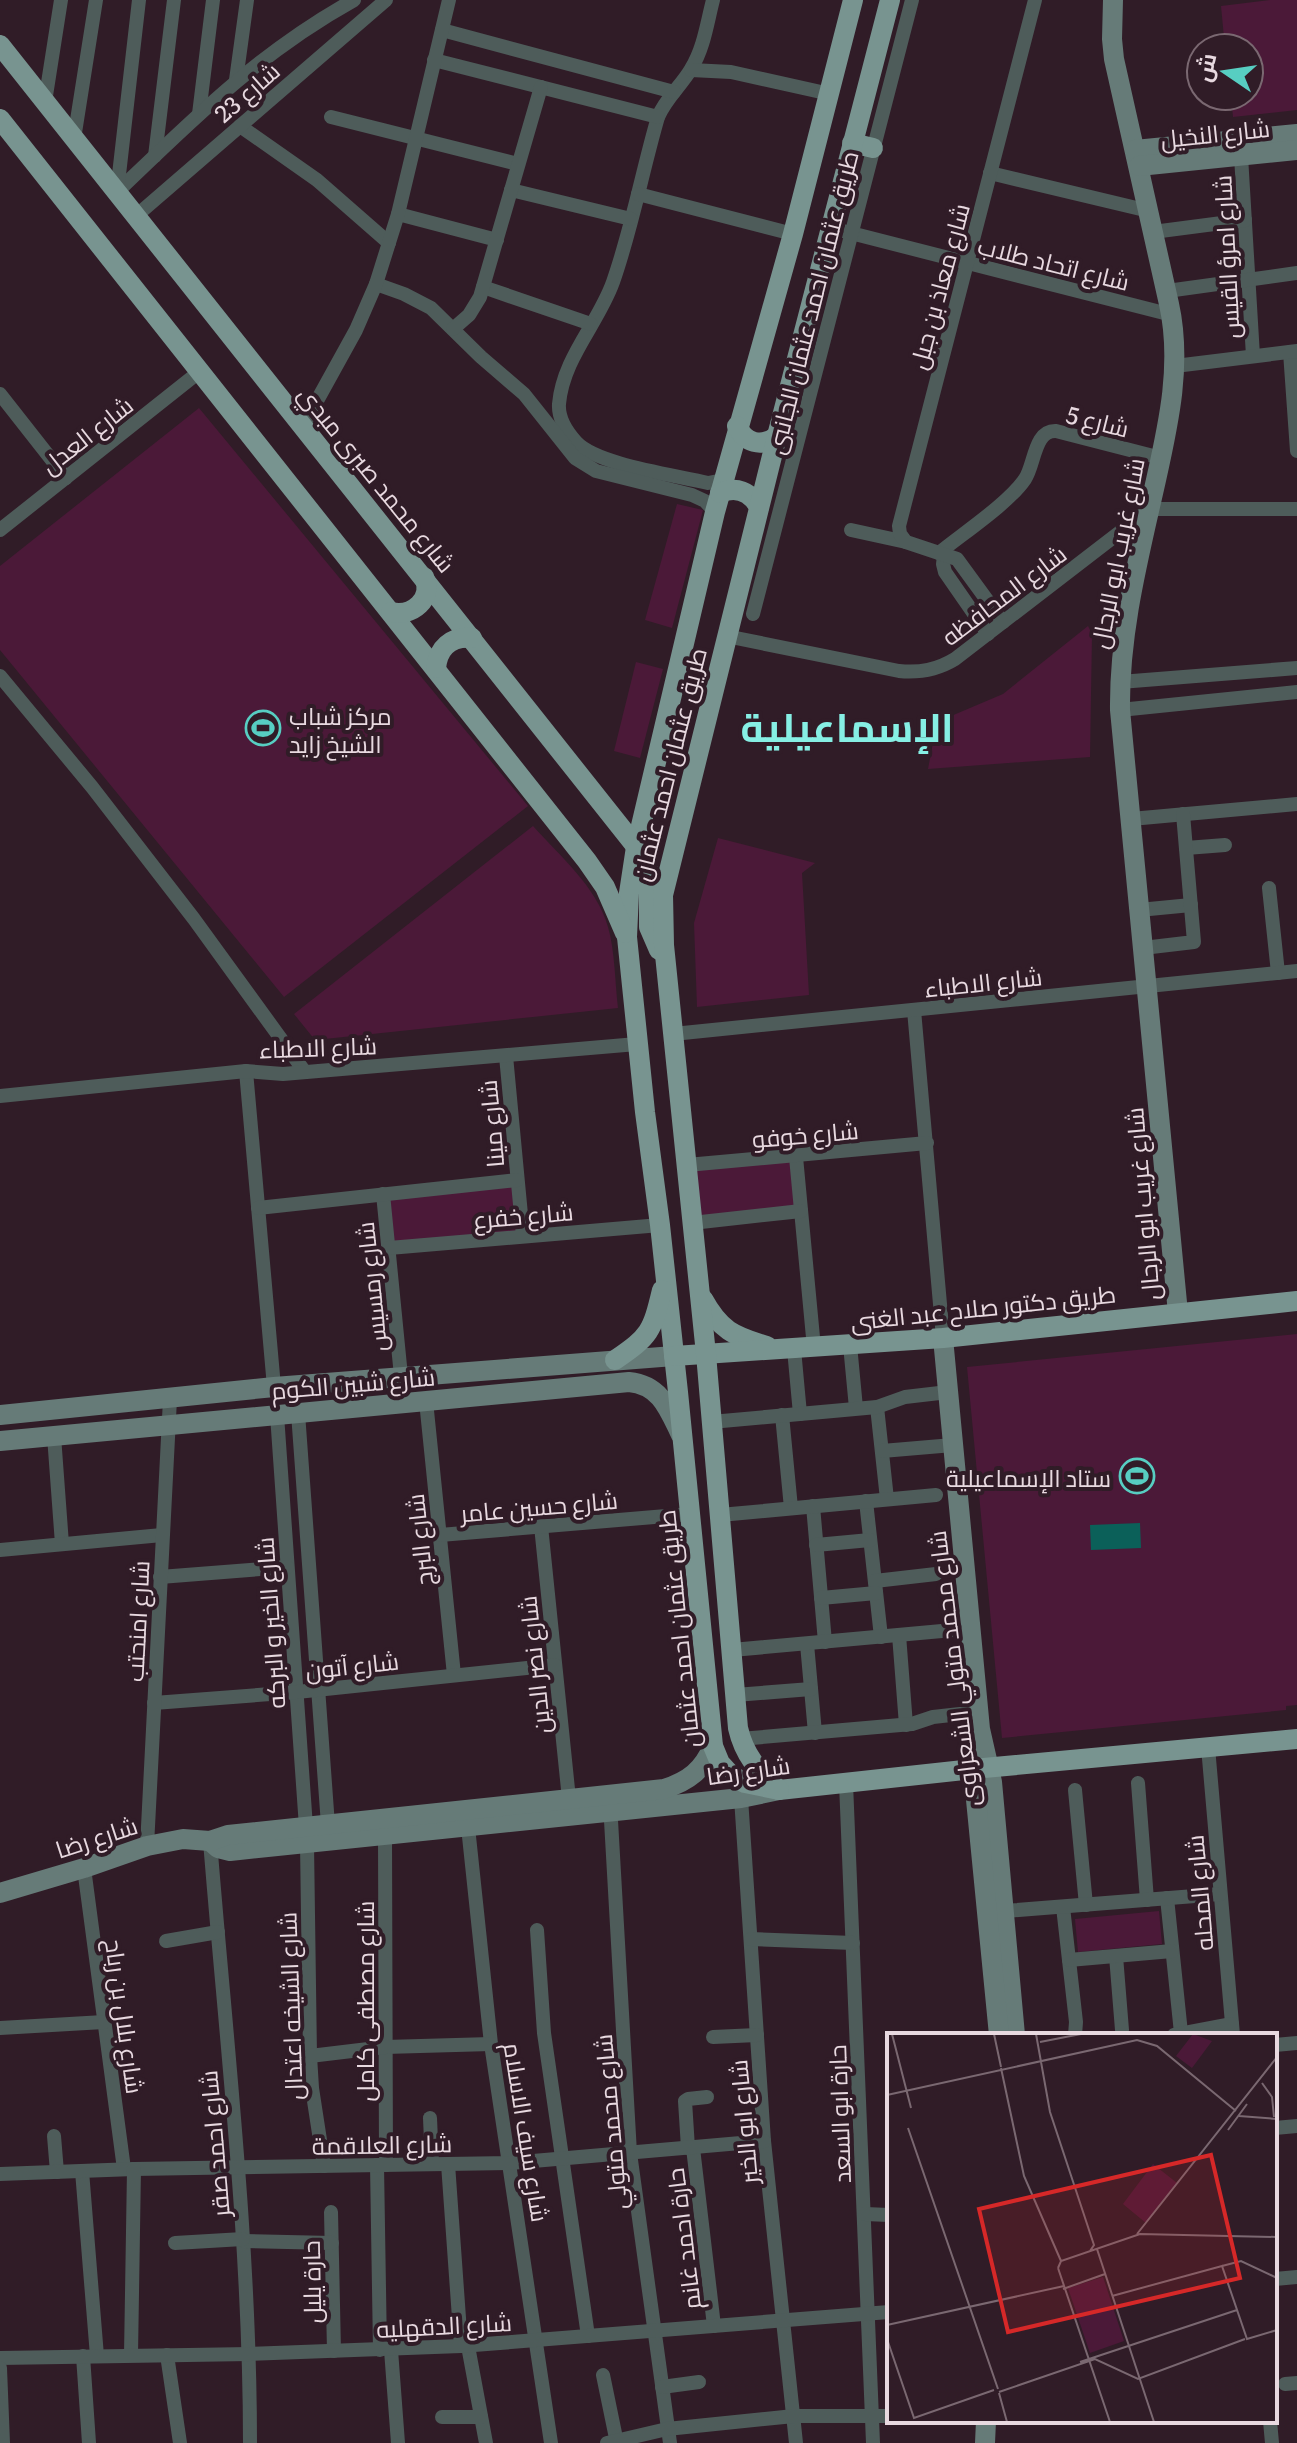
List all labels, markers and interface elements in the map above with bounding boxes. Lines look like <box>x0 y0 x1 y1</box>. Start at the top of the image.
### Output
north arrow <box>1185 32 1265 112</box>
text: ش <box>1185 50 1223 85</box>
street label: شارع 23 <box>206 53 287 130</box>
street label: شارع النخيل <box>1159 109 1271 156</box>
street label: طريق عثمان احمد عثمان الجانبى <box>756 147 866 457</box>
street label: شارع امرؤ القيس <box>1203 174 1248 340</box>
street label: شارع معاذ بن جبل <box>899 199 978 373</box>
street label: شارع اتحاد طلاب <box>974 226 1133 299</box>
street label: شارع محمد صبرى مبدي <box>289 377 465 581</box>
street label: شارع العدل <box>33 387 140 482</box>
street label: شارع 5 <box>1063 395 1133 446</box>
street label: شارع غريب ابو الرجال <box>1080 455 1153 652</box>
street label: شارع المحافظه <box>933 535 1073 653</box>
street label: طريق عثمان احمد عثمان <box>622 644 714 884</box>
district label: الإسماعيلية <box>740 695 954 754</box>
place label: مركز شباب الشيخ زايد <box>289 697 392 761</box>
sports icon: مركز شباب الشيخ زايد <box>244 709 282 747</box>
street label: شارع الاطباء <box>922 957 1044 1006</box>
street label: شارع الاطباء <box>258 1026 378 1067</box>
street label: شارع مينا <box>469 1079 512 1169</box>
street label: شارع غريب ابو الرجال <box>1115 1106 1168 1302</box>
street label: شارع خوفو <box>750 1111 860 1156</box>
street label: شارع خفرع <box>471 1192 575 1237</box>
street label: شارع رمسيس <box>346 1220 395 1354</box>
street label: طريق دكتور صلاح عبد الغنى <box>849 1275 1118 1338</box>
street label: شارع شبين الكوم <box>269 1357 437 1408</box>
sports icon: ستاد الإسماعيلية <box>1118 1457 1156 1495</box>
place label: ستاد الإسماعيلية <box>946 1459 1111 1494</box>
street label: شارع حسين عامر <box>457 1481 619 1530</box>
street label: شارع البرج <box>396 1492 441 1588</box>
street label: طريق عثمان احمد عثمان <box>647 1508 707 1750</box>
street label: شارع محمد متولي الشعراوى <box>918 1529 990 1809</box>
street label: شارع الخير و البركه <box>246 1536 293 1710</box>
street label: شارع امنحتب <box>115 1559 158 1683</box>
street label: شارع نصر الدين <box>508 1594 559 1736</box>
street label: شارع آتون <box>303 1642 401 1687</box>
street label: شارع رضا <box>704 1746 792 1793</box>
street label: شارع رضا <box>50 1806 142 1867</box>
street label: شارع المحله <box>1175 1833 1221 1952</box>
street label: شارع مصطفى كامل <box>346 1901 382 2101</box>
street label: شارع الشيخه اعتدال <box>268 1911 311 2101</box>
street label: شارع بلال بن رباح <box>97 1936 154 2096</box>
street label: شارع محمد متولي <box>584 2033 638 2211</box>
inset map <box>887 2033 1277 2423</box>
street label: شارع سيف الاسلام <box>496 2040 559 2224</box>
street label: حارة ابو السعد <box>818 2044 858 2184</box>
street label: شارع ابو الخير <box>719 2058 766 2188</box>
street label: شارع احمد صقر <box>189 2069 238 2221</box>
street label: شارع العلاقمة <box>312 2124 452 2163</box>
street label: حارة احمد غانم <box>656 2166 709 2312</box>
street label: حارة يليل <box>292 2240 328 2324</box>
street label: شارع الدقهليه <box>375 2303 513 2346</box>

